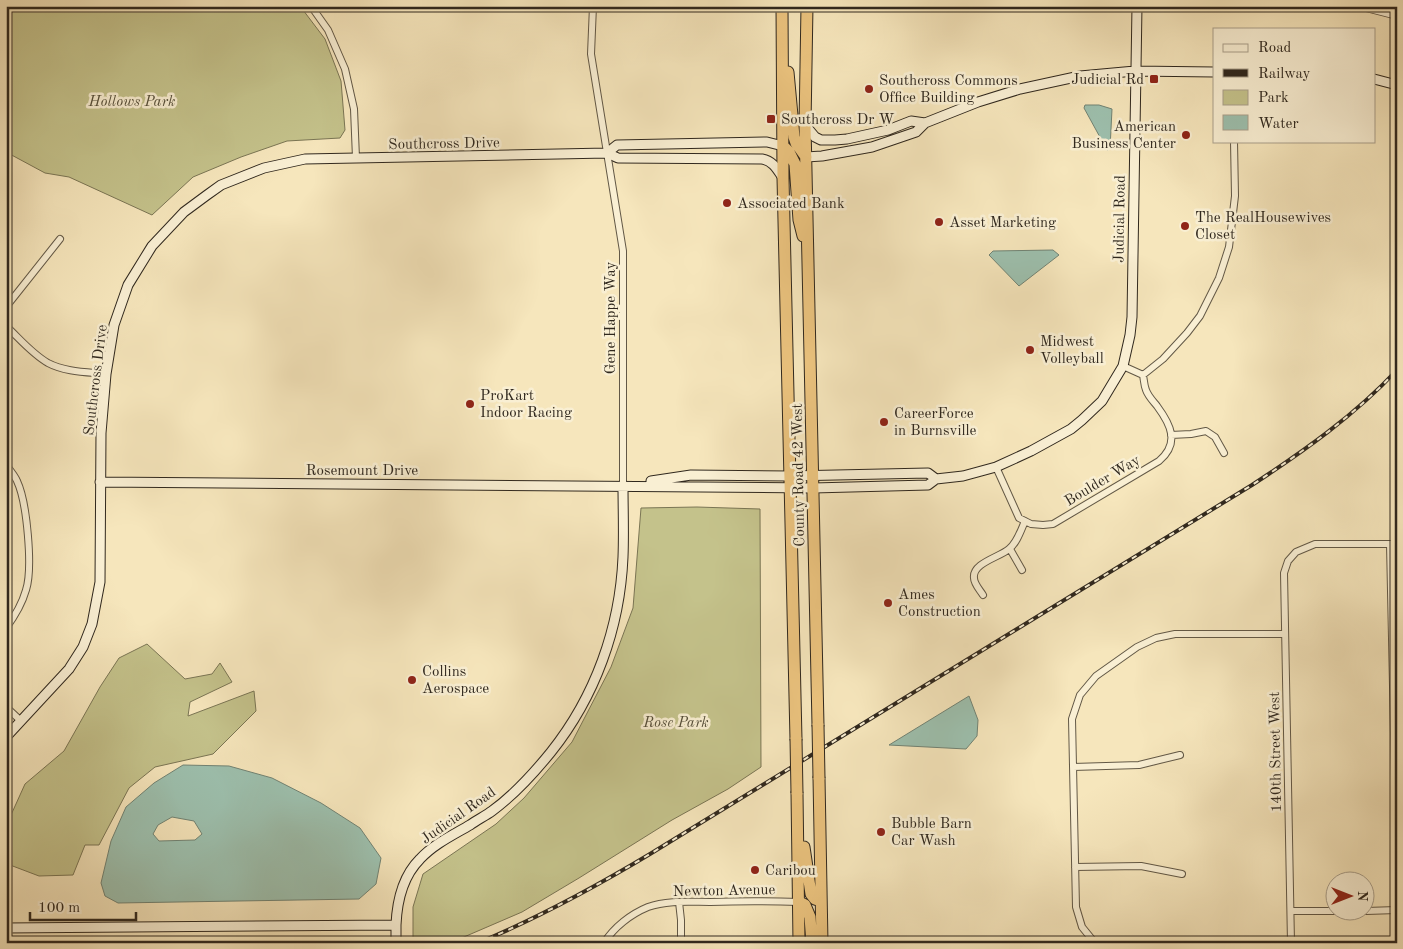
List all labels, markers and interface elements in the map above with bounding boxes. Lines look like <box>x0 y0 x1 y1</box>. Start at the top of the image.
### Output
legend <box>1213 28 1376 142</box>
text: Road <box>1258 41 1292 56</box>
text: Railway <box>1258 67 1311 82</box>
place label: Judicial Rd <box>1071 73 1144 88</box>
marker: Judicial Rd <box>1148 73 1160 85</box>
place label: Southcross Commons Office Building <box>879 74 1018 106</box>
marker: Southcross Commons Office Building <box>863 83 875 95</box>
text: Park <box>1258 91 1289 106</box>
park label: Hollows Park <box>88 95 175 110</box>
marker: Southcross Dr W <box>765 113 777 125</box>
place label: Southcross Dr W <box>781 113 895 128</box>
text: Water <box>1258 117 1299 132</box>
place label: American Business Center <box>1072 120 1176 152</box>
marker: American Business Center <box>1180 129 1192 141</box>
street label: Southcross Drive <box>388 136 500 153</box>
street label: Judicial Road <box>1112 175 1129 263</box>
marker: Associated Bank <box>721 197 733 209</box>
place label: Associated Bank <box>737 197 845 212</box>
place label: The RealHousewives Closet <box>1195 211 1331 243</box>
marker: Asset Marketing <box>933 216 945 228</box>
place label: Asset Marketing <box>949 216 1056 231</box>
marker: The RealHousewives Closet <box>1179 220 1191 232</box>
street label: Gene Happe Way <box>604 262 619 374</box>
street label: Southcross Drive <box>82 324 111 436</box>
place label: Midwest Volleyball <box>1040 335 1104 367</box>
marker: Midwest Volleyball <box>1024 344 1036 356</box>
place label: ProKart Indoor Racing <box>480 389 572 421</box>
marker: ProKart Indoor Racing <box>464 398 476 410</box>
street label: County Road 42 West <box>791 403 808 547</box>
place label: CareerForce in Burnsville <box>894 407 977 439</box>
marker: CareerForce in Burnsville <box>878 416 890 428</box>
street label: Boulder Way <box>1063 453 1143 510</box>
street label: Rosemount Drive <box>306 464 418 479</box>
place label: Ames Construction <box>898 588 981 620</box>
marker: Ames Construction <box>882 597 894 609</box>
place label: Collins Aerospace <box>422 665 489 697</box>
marker: Collins Aerospace <box>406 674 418 686</box>
street label: 140th Street West <box>1268 691 1285 813</box>
park label: Rose Park <box>642 716 709 731</box>
street label: Judicial Road <box>419 785 499 848</box>
place label: Bubble Barn Car Wash <box>891 817 972 849</box>
marker: Bubble Barn Car Wash <box>875 826 887 838</box>
marker: Caribou <box>749 864 761 876</box>
place label: Caribou <box>765 864 816 879</box>
north arrow <box>1326 872 1376 922</box>
street label: Newton Avenue <box>673 883 776 900</box>
scale bar <box>30 889 136 921</box>
text: N <box>1355 891 1369 902</box>
text: 100 m <box>38 901 80 916</box>

